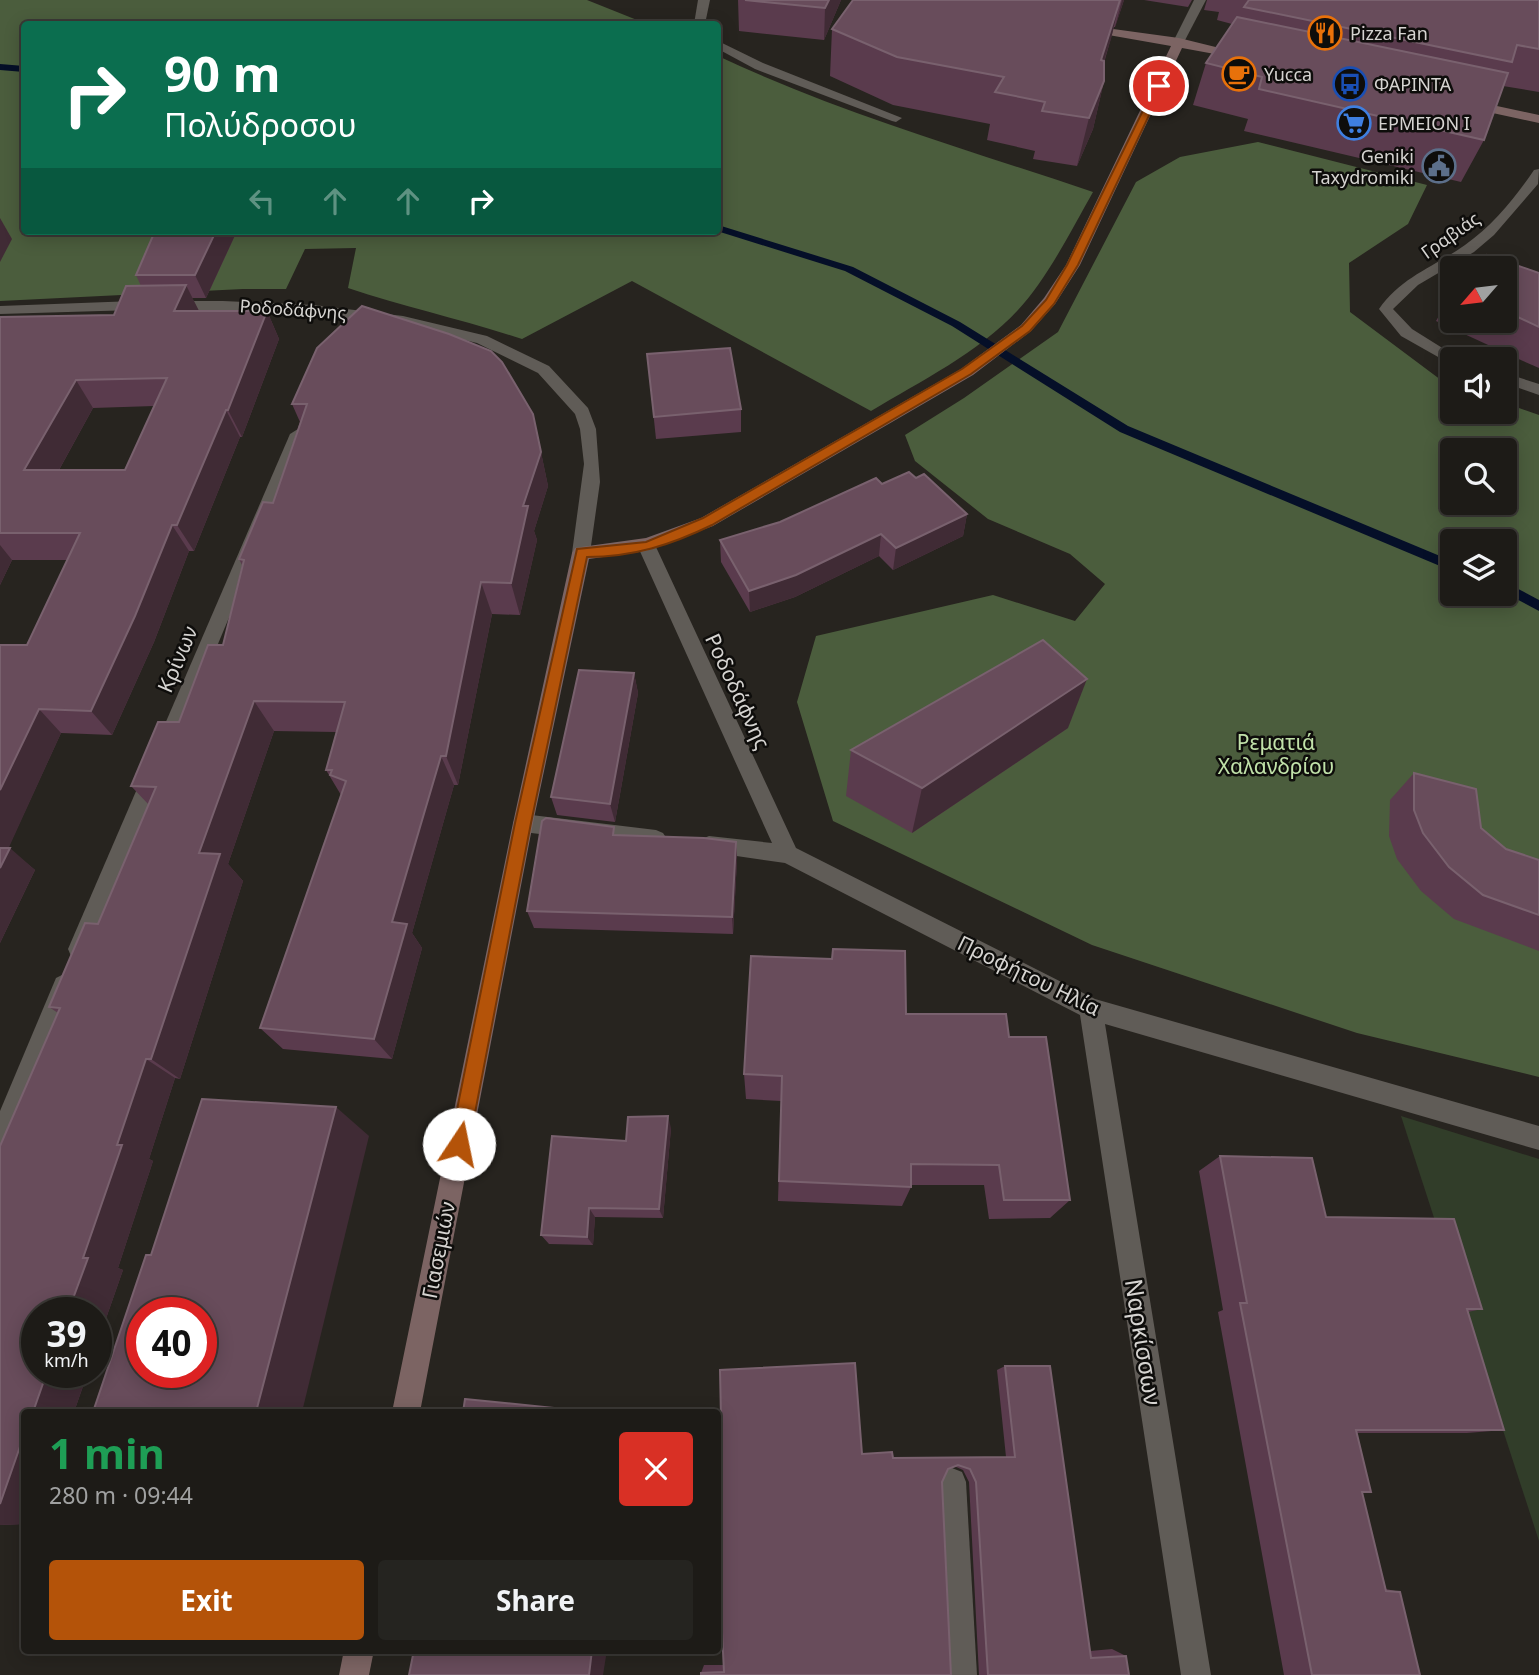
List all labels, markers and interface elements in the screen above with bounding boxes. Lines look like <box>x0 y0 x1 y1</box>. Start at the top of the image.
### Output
restaurant icon: Pizza Fan <box>1306 14 1344 52</box>
place label: Pizza Fan <box>1350 21 1428 45</box>
text: 90 m <box>164 40 281 106</box>
icon: right <box>49 49 140 140</box>
cafe icon: Yucca <box>1220 55 1258 93</box>
pin <box>1129 56 1189 116</box>
place label: Yucca <box>1264 62 1312 86</box>
bus stop icon: ΦΑΡΙΝΤΑ <box>1331 65 1369 103</box>
icon: arrive <box>1140 67 1178 105</box>
place label: ΦΑΡΙΝΤΑ <box>1374 72 1452 96</box>
text: Πολύδροσου <box>164 103 357 146</box>
supermarket icon: ΕΡΜΕΙΟΝ Ι <box>1335 104 1373 142</box>
place label: ΕΡΜΕΙΟΝ Ι <box>1378 111 1470 135</box>
place label: Geniki Taxydromiki <box>1312 144 1414 189</box>
public building icon: Geniki Taxydromiki <box>1420 147 1458 185</box>
icon: left <box>243 182 281 220</box>
icon: ahead <box>316 182 354 220</box>
icon: ahead <box>389 182 427 220</box>
icon: right <box>462 182 500 220</box>
street label: Γραβιάς <box>1416 206 1484 264</box>
north arrow <box>1440 256 1517 332</box>
map controls <box>1440 256 1517 606</box>
street label: Ροδοδάφνης <box>239 293 347 325</box>
button: sound <box>1440 347 1517 424</box>
button: search <box>1440 438 1517 515</box>
button: layers <box>1440 529 1517 606</box>
street label: Κρίνων <box>150 621 204 697</box>
street label: Ροδοδάφνης <box>699 629 777 753</box>
park label: Ρεματιά Χαλανδρίου <box>1218 728 1334 780</box>
street label: Προφήτου Ηλία <box>953 928 1105 1022</box>
position arrow <box>422 1107 496 1181</box>
street label: Γιασεμιών <box>415 1199 461 1301</box>
street label: Ναρκίσσων <box>1118 1276 1170 1408</box>
speed limit sign: 40 <box>126 1297 217 1388</box>
text: 39 <box>46 1310 87 1357</box>
text: km/h <box>44 1348 89 1372</box>
text: 1 min <box>49 1424 165 1481</box>
button: close <box>619 1432 693 1506</box>
text: 280 m · 09:44 <box>49 1479 193 1511</box>
button: Exit <box>49 1560 364 1640</box>
button: Share <box>378 1560 693 1640</box>

